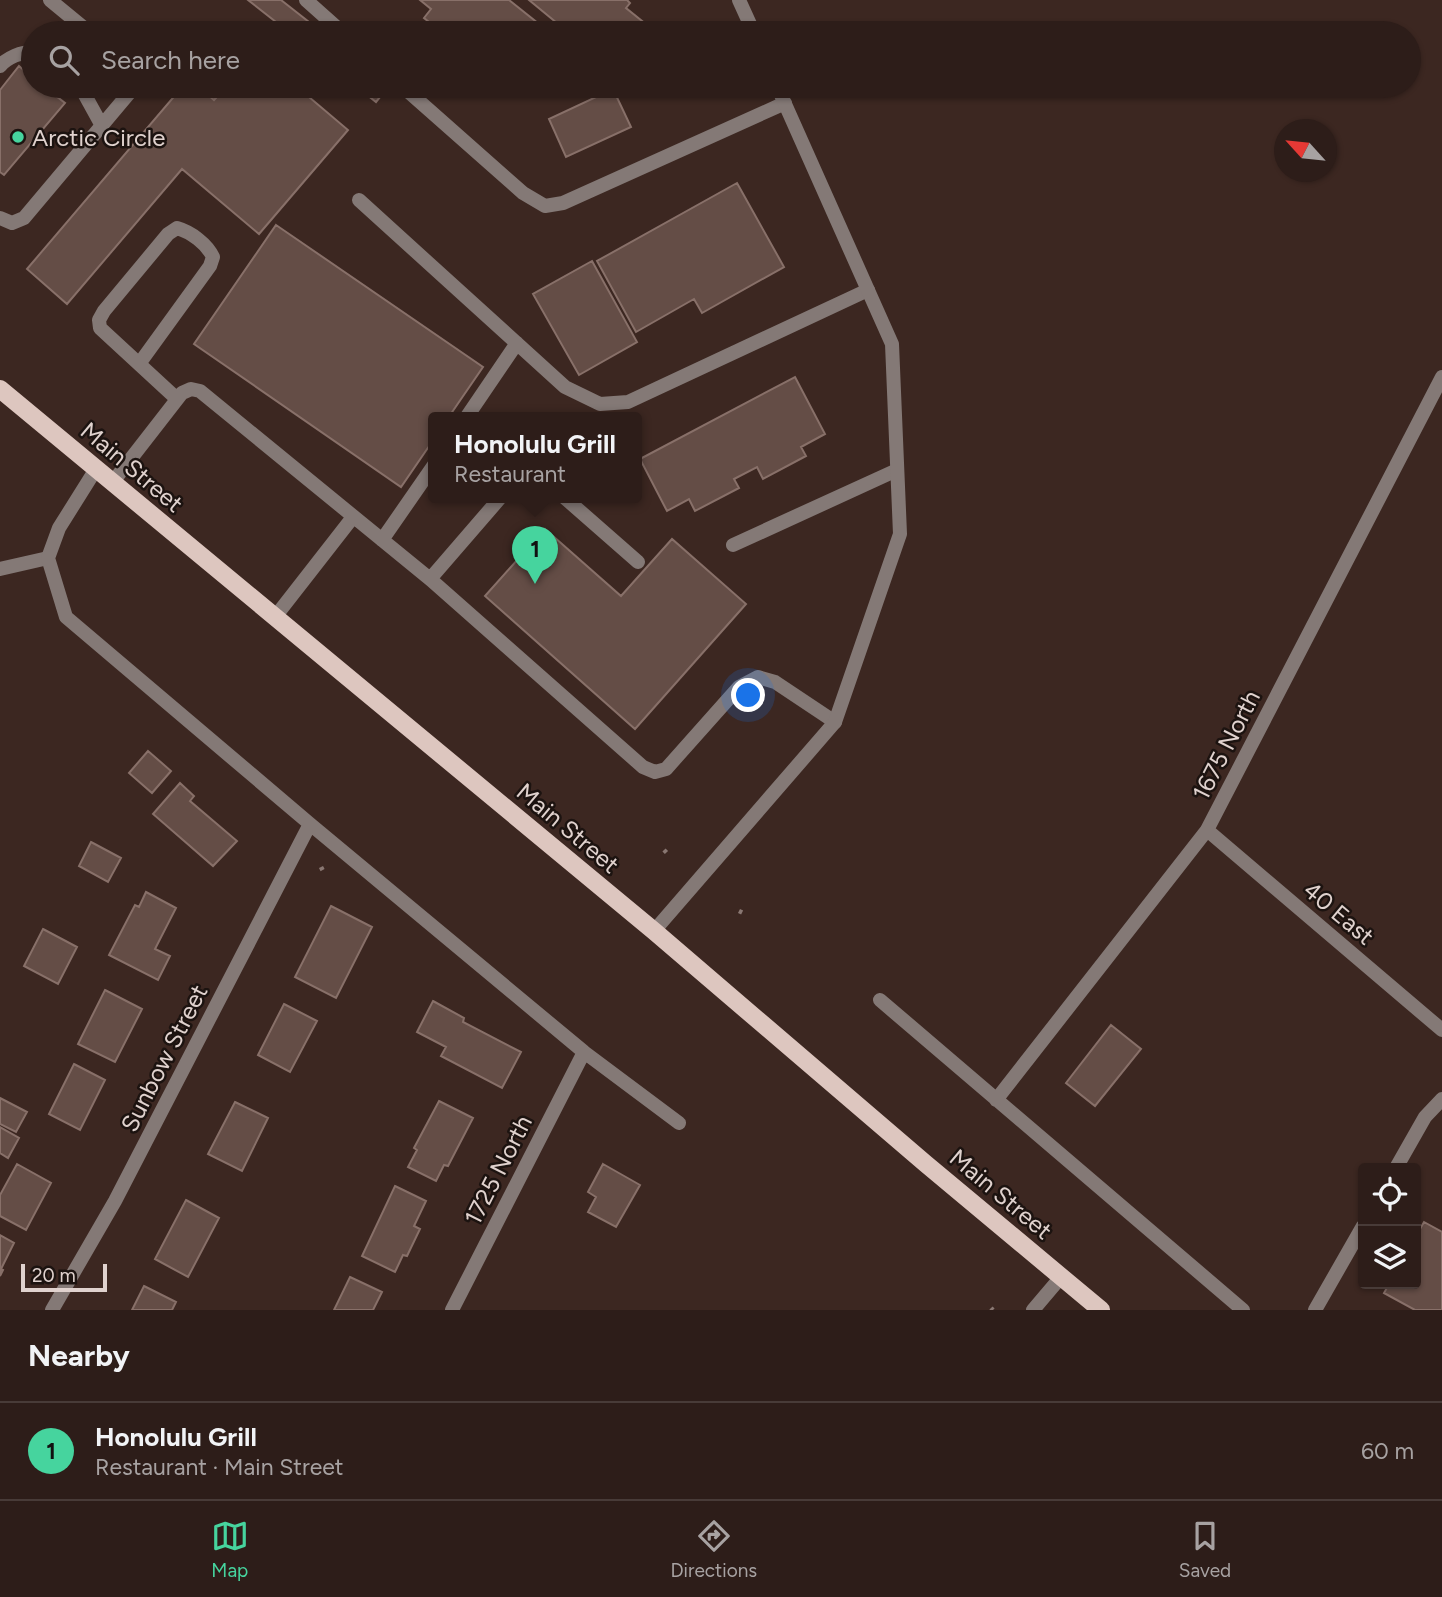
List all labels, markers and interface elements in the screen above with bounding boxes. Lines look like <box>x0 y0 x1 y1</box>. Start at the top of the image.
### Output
search box <box>21 21 1421 98</box>
icon: search <box>45 41 83 79</box>
text: Search here <box>101 44 240 76</box>
north arrow <box>1274 119 1337 182</box>
place label: Arctic Circle <box>32 123 165 152</box>
marker: Arctic Circle <box>10 129 26 145</box>
popup <box>428 412 642 503</box>
street label: Main Street <box>75 416 189 518</box>
text: Honolulu Grill <box>454 428 616 460</box>
text: Restaurant <box>454 460 566 488</box>
pin: 1 <box>512 526 558 584</box>
your location <box>731 678 765 712</box>
street label: 1675 North <box>1186 685 1266 805</box>
street label: Main Street <box>511 777 625 879</box>
street label: 40 East <box>1298 875 1380 951</box>
street label: Sunbow Street <box>115 980 213 1136</box>
street label: 1725 North <box>458 1110 538 1230</box>
street label: Main Street <box>944 1143 1058 1245</box>
map controls <box>1358 1163 1421 1289</box>
button: locate <box>1358 1163 1421 1226</box>
button: layers <box>1358 1226 1421 1289</box>
scale bar <box>21 1261 107 1293</box>
text: 20 m <box>32 1264 76 1287</box>
text: Nearby <box>28 1337 130 1374</box>
text: Honolulu Grill <box>95 1421 257 1453</box>
text: 1 <box>46 1437 56 1465</box>
text: 60 m <box>1361 1437 1414 1465</box>
text: Restaurant · Main Street <box>95 1453 344 1481</box>
tab: Map <box>211 1517 249 1582</box>
tab: Directions <box>670 1517 757 1582</box>
tab: Saved <box>1179 1517 1231 1582</box>

